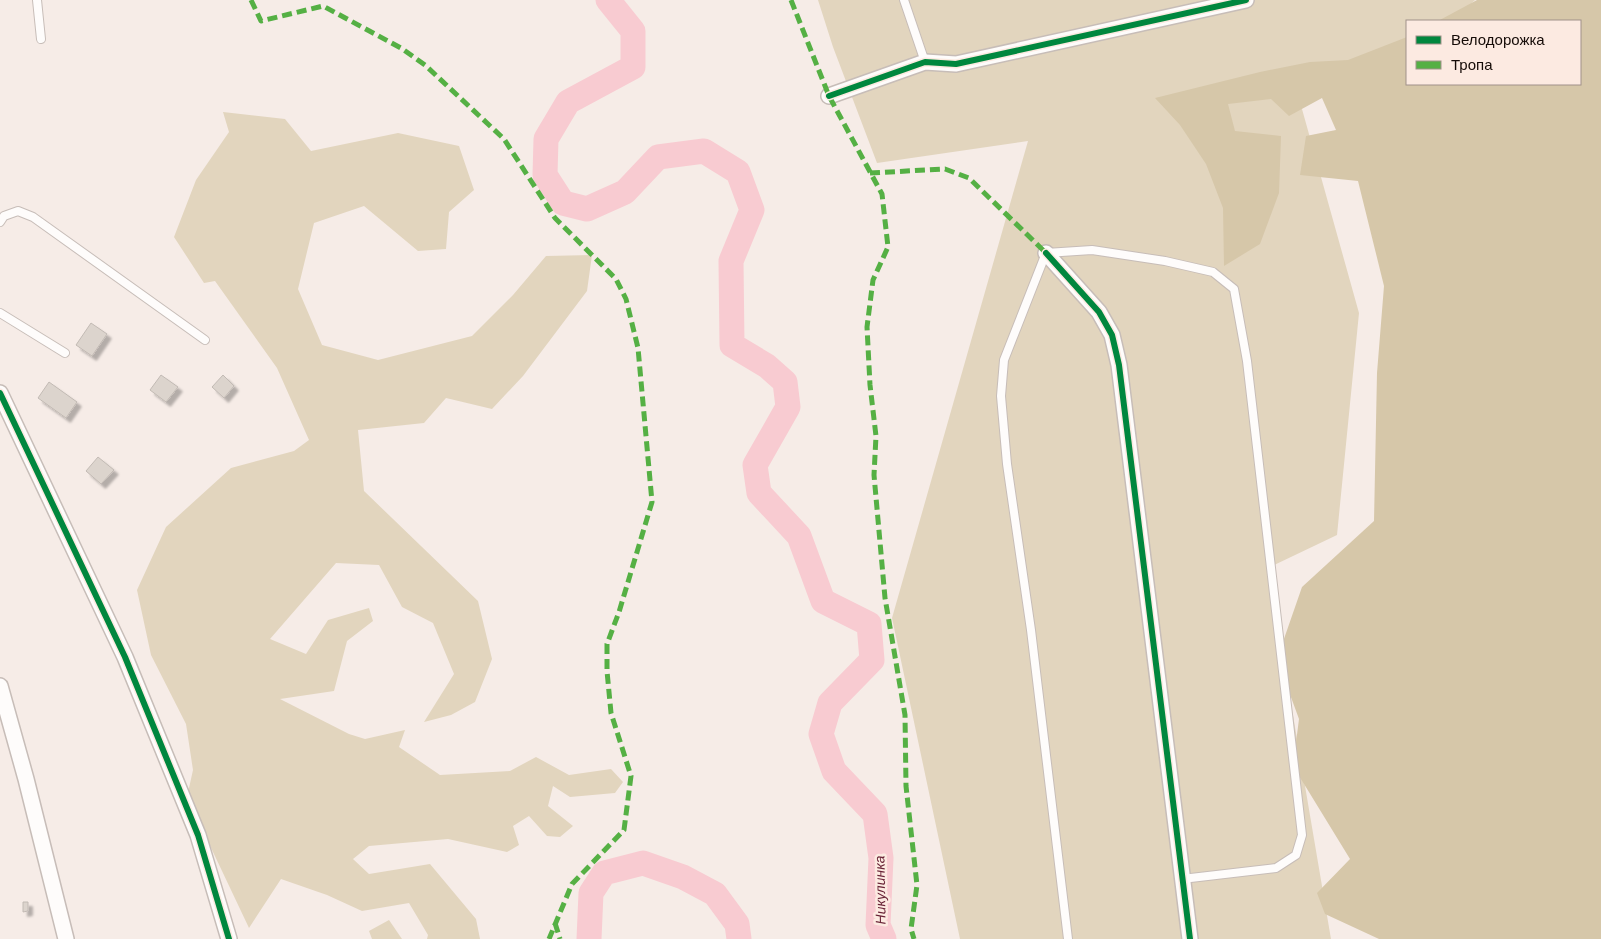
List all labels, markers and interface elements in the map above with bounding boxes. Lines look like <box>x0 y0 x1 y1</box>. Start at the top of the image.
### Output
legend <box>1406 20 1581 85</box>
text: Велодорожка <box>1451 30 1545 50</box>
text: Тропа <box>1451 55 1493 75</box>
water label: Никулинка <box>870 855 890 925</box>

